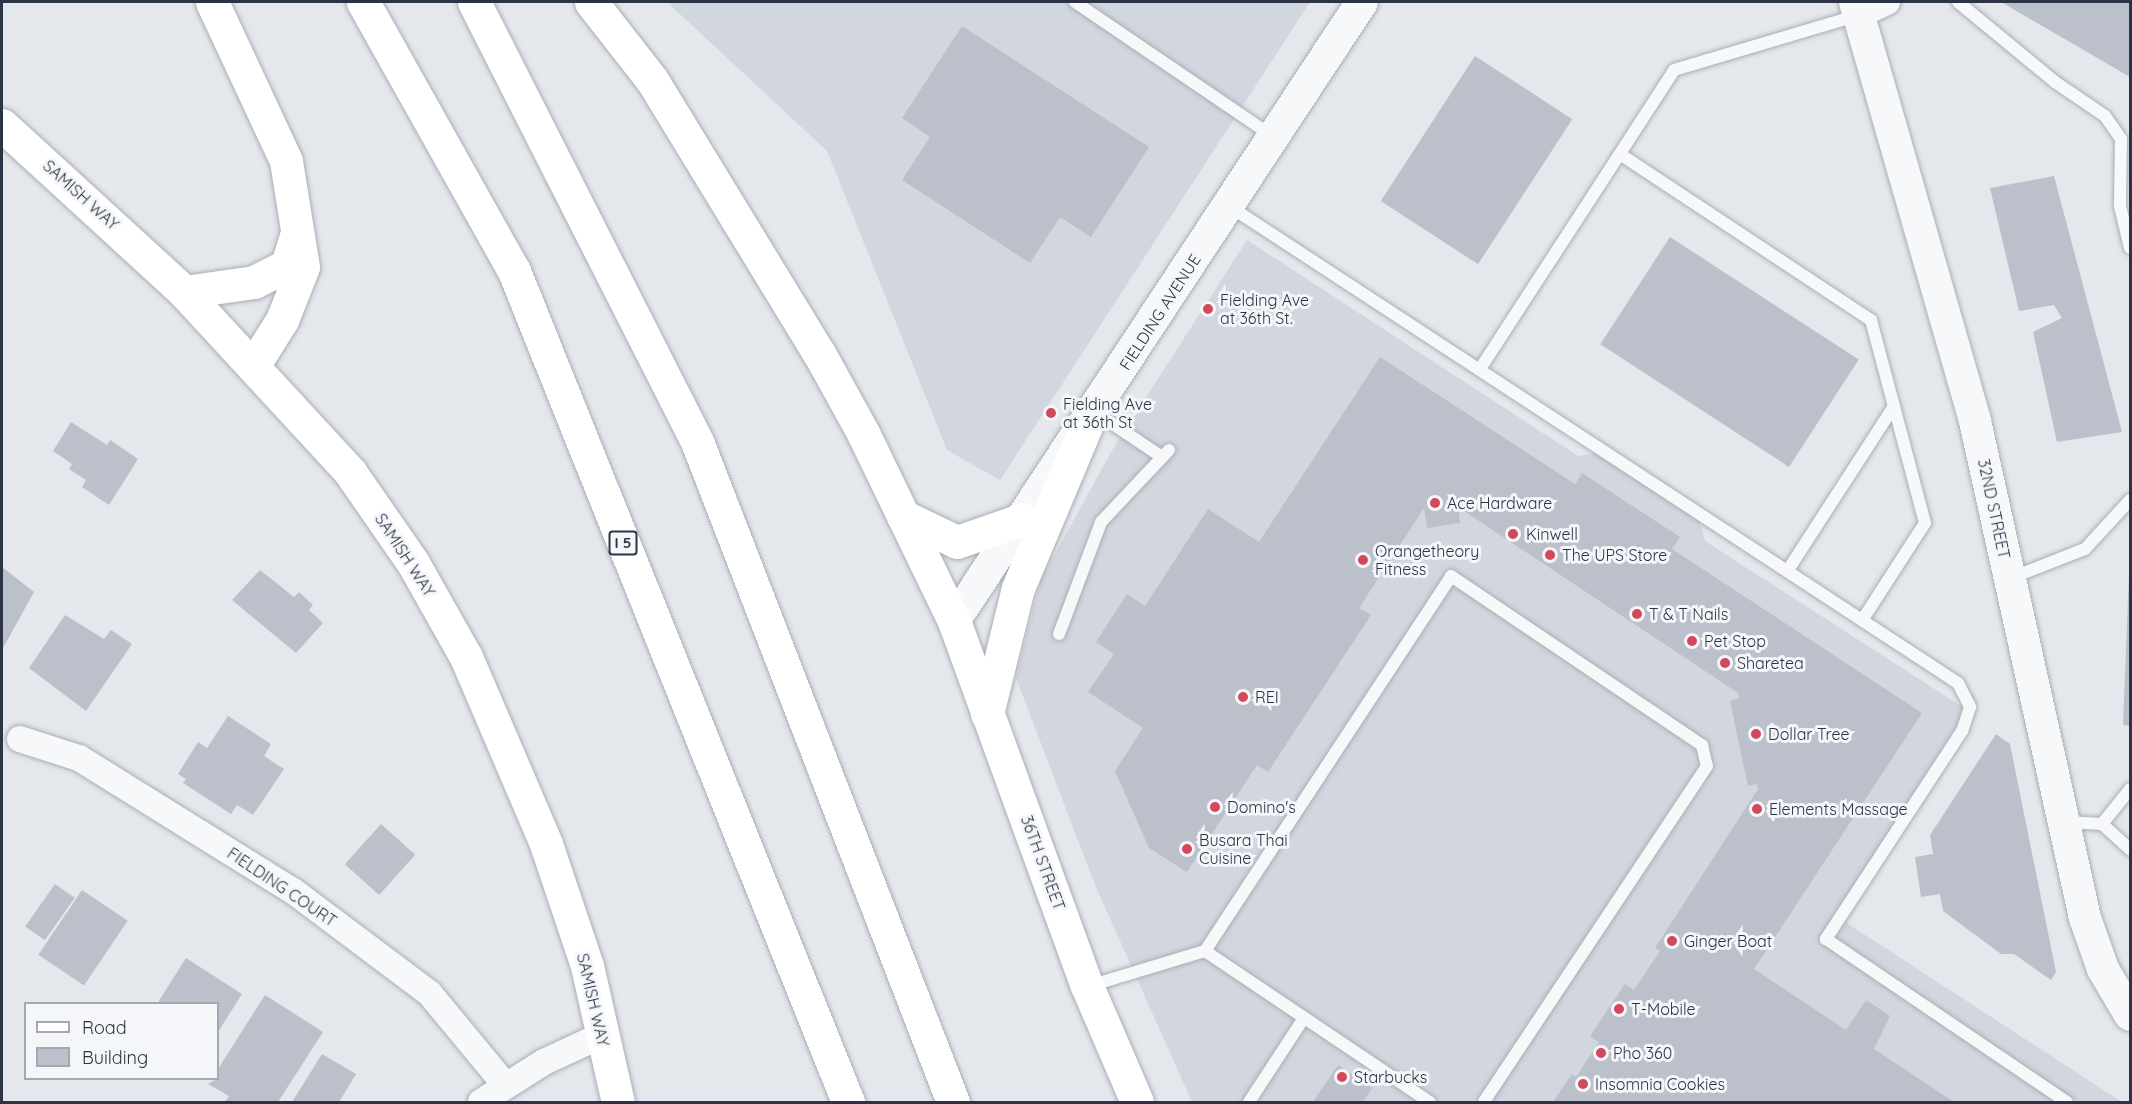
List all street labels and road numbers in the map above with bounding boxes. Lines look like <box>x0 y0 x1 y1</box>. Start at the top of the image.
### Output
street label: SAMISH WAY <box>39 156 123 234</box>
street label: FIELDING AVENUE <box>1115 251 1205 373</box>
street label: 32ND STREET <box>1974 457 2014 561</box>
street label: SAMISH WAY <box>371 510 439 600</box>
road number: I 5 <box>608 531 638 555</box>
street label: 36TH STREET <box>1017 813 1069 913</box>
street label: FIELDING COURT <box>224 843 340 931</box>
street label: SAMISH WAY <box>573 951 613 1049</box>

